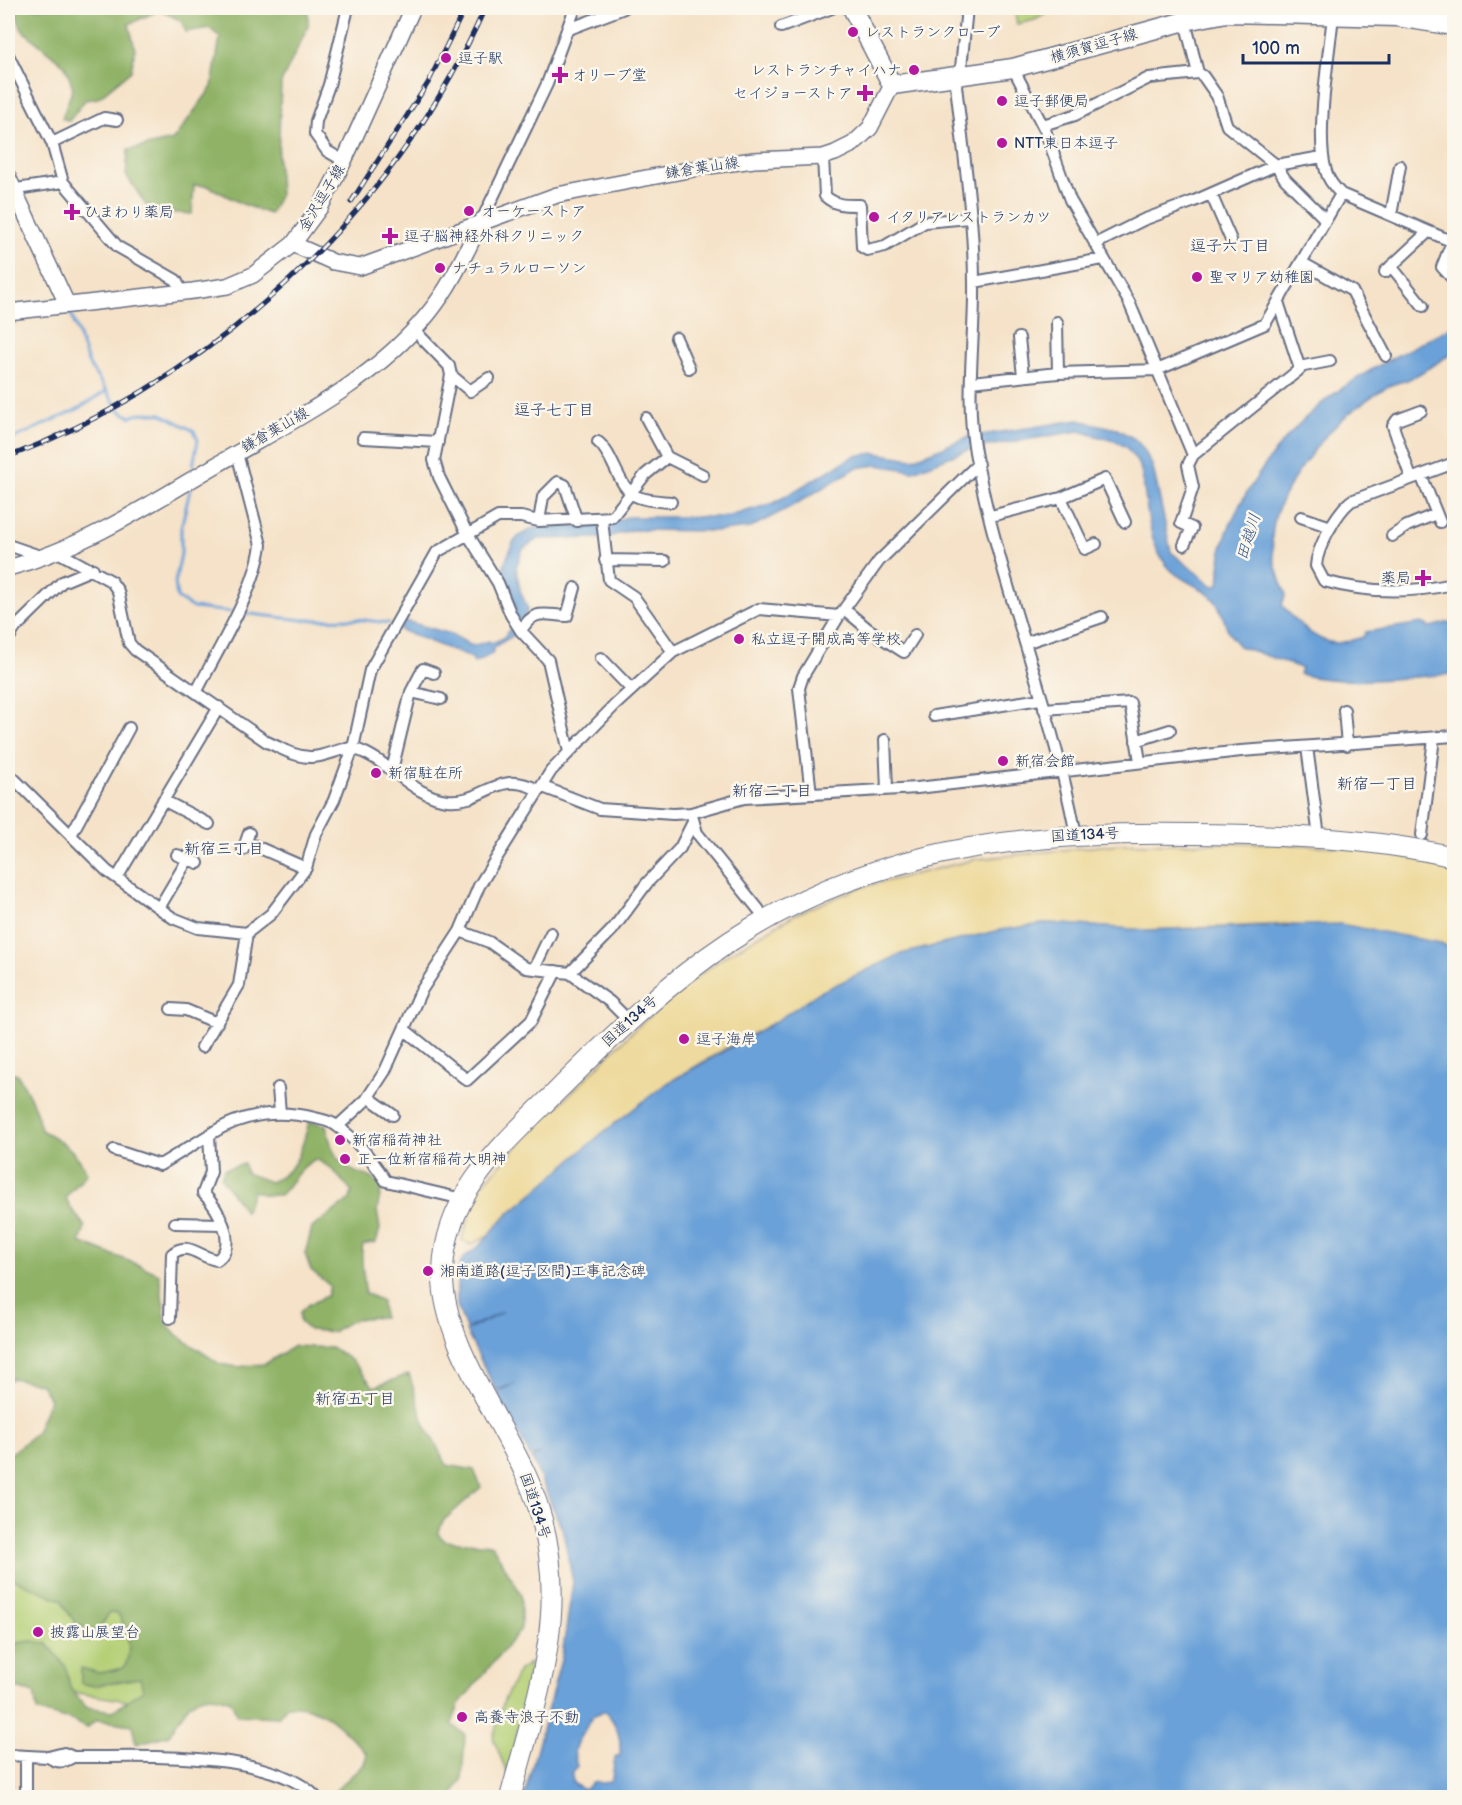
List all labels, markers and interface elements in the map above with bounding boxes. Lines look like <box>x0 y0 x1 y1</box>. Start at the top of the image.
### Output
place label: レストランクローブ <box>865 23 1001 42</box>
street label: 横須賀逗子線 <box>1048 24 1140 68</box>
marker: レストランクローブ <box>846 25 860 39</box>
scale bar <box>1243 27 1388 65</box>
text: 100 m <box>1252 38 1300 59</box>
place label: 逗子駅 <box>458 49 503 68</box>
marker: 逗子駅 <box>439 51 453 65</box>
place label: レストランチャイハナ <box>751 61 902 80</box>
marker: レストランチャイハナ <box>907 63 921 77</box>
place label: オリーブ堂 <box>572 66 646 85</box>
marker: オリーブ堂 <box>553 68 567 82</box>
place label: セイジョーストア <box>733 84 853 103</box>
marker: セイジョーストア <box>858 86 872 100</box>
place label: 逗子郵便局 <box>1014 92 1089 111</box>
marker: 逗子郵便局 <box>995 94 1009 108</box>
place label: NTT東日本逗子 <box>1014 134 1118 153</box>
marker: NTT東日本逗子 <box>995 136 1009 150</box>
street label: 鎌倉葉山線 <box>663 153 741 183</box>
street label: 金沢逗子線 <box>295 161 349 235</box>
place label: オーケーストア <box>481 202 586 221</box>
place label: ひまわり薬局 <box>84 203 174 222</box>
marker: オーケーストア <box>462 204 476 218</box>
marker: ひまわり薬局 <box>65 205 79 219</box>
place label: イタリアレストランカツ <box>886 208 1051 227</box>
marker: イタリアレストランカツ <box>867 210 881 224</box>
marker: 逗子脳神経外科クリニック <box>381 227 399 245</box>
place label: 逗子脳神経外科クリニック <box>404 227 584 246</box>
district label: 逗子六丁目 <box>1190 237 1270 256</box>
place label: ナチュラルローソン <box>452 259 586 278</box>
marker: ナチュラルローソン <box>433 261 447 275</box>
place label: 聖マリア幼稚園 <box>1209 268 1314 287</box>
marker: 聖マリア幼稚園 <box>1190 270 1204 284</box>
district label: 逗子七丁目 <box>514 401 594 420</box>
street label: 鎌倉葉山線 <box>238 403 312 457</box>
water label: 田越川 <box>1233 511 1265 563</box>
place label: 薬局 <box>1381 569 1411 588</box>
marker: 薬局 <box>1416 571 1430 585</box>
place label: 私立逗子開成高等学校 <box>751 630 901 649</box>
marker: 私立逗子開成高等学校 <box>732 632 746 646</box>
place label: 新宿会館 <box>1015 752 1075 771</box>
marker: 新宿会館 <box>996 754 1010 768</box>
place label: 新宿駐在所 <box>388 764 463 783</box>
marker: 新宿駐在所 <box>369 766 383 780</box>
district label: 新宿一丁目 <box>1337 775 1417 794</box>
district label: 新宿二丁目 <box>732 782 812 801</box>
street label: 国道134号 <box>1050 824 1120 846</box>
district label: 新宿三丁目 <box>184 840 264 859</box>
street label: 国道134号 <box>598 991 662 1051</box>
place label: 逗子海岸 <box>696 1030 756 1049</box>
marker: 逗子海岸 <box>677 1032 691 1046</box>
place label: 新宿稲荷神社 <box>352 1131 442 1150</box>
marker: 新宿稲荷神社 <box>333 1133 347 1147</box>
place label: 正一位新宿稲荷大明神 <box>357 1150 507 1169</box>
marker: 正一位新宿稲荷大明神 <box>338 1152 352 1166</box>
place label: 湘南道路(逗子区間)工事記念碑 <box>440 1262 646 1281</box>
marker: 湘南道路(逗子区間)工事記念碑 <box>421 1264 435 1278</box>
district label: 新宿五丁目 <box>315 1390 395 1409</box>
street label: 国道134号 <box>515 1470 555 1542</box>
place label: 披露山展望台 <box>50 1623 140 1642</box>
marker: 披露山展望台 <box>31 1625 45 1639</box>
place label: 高養寺浪子不動 <box>474 1708 579 1727</box>
marker: 高養寺浪子不動 <box>455 1710 469 1724</box>

